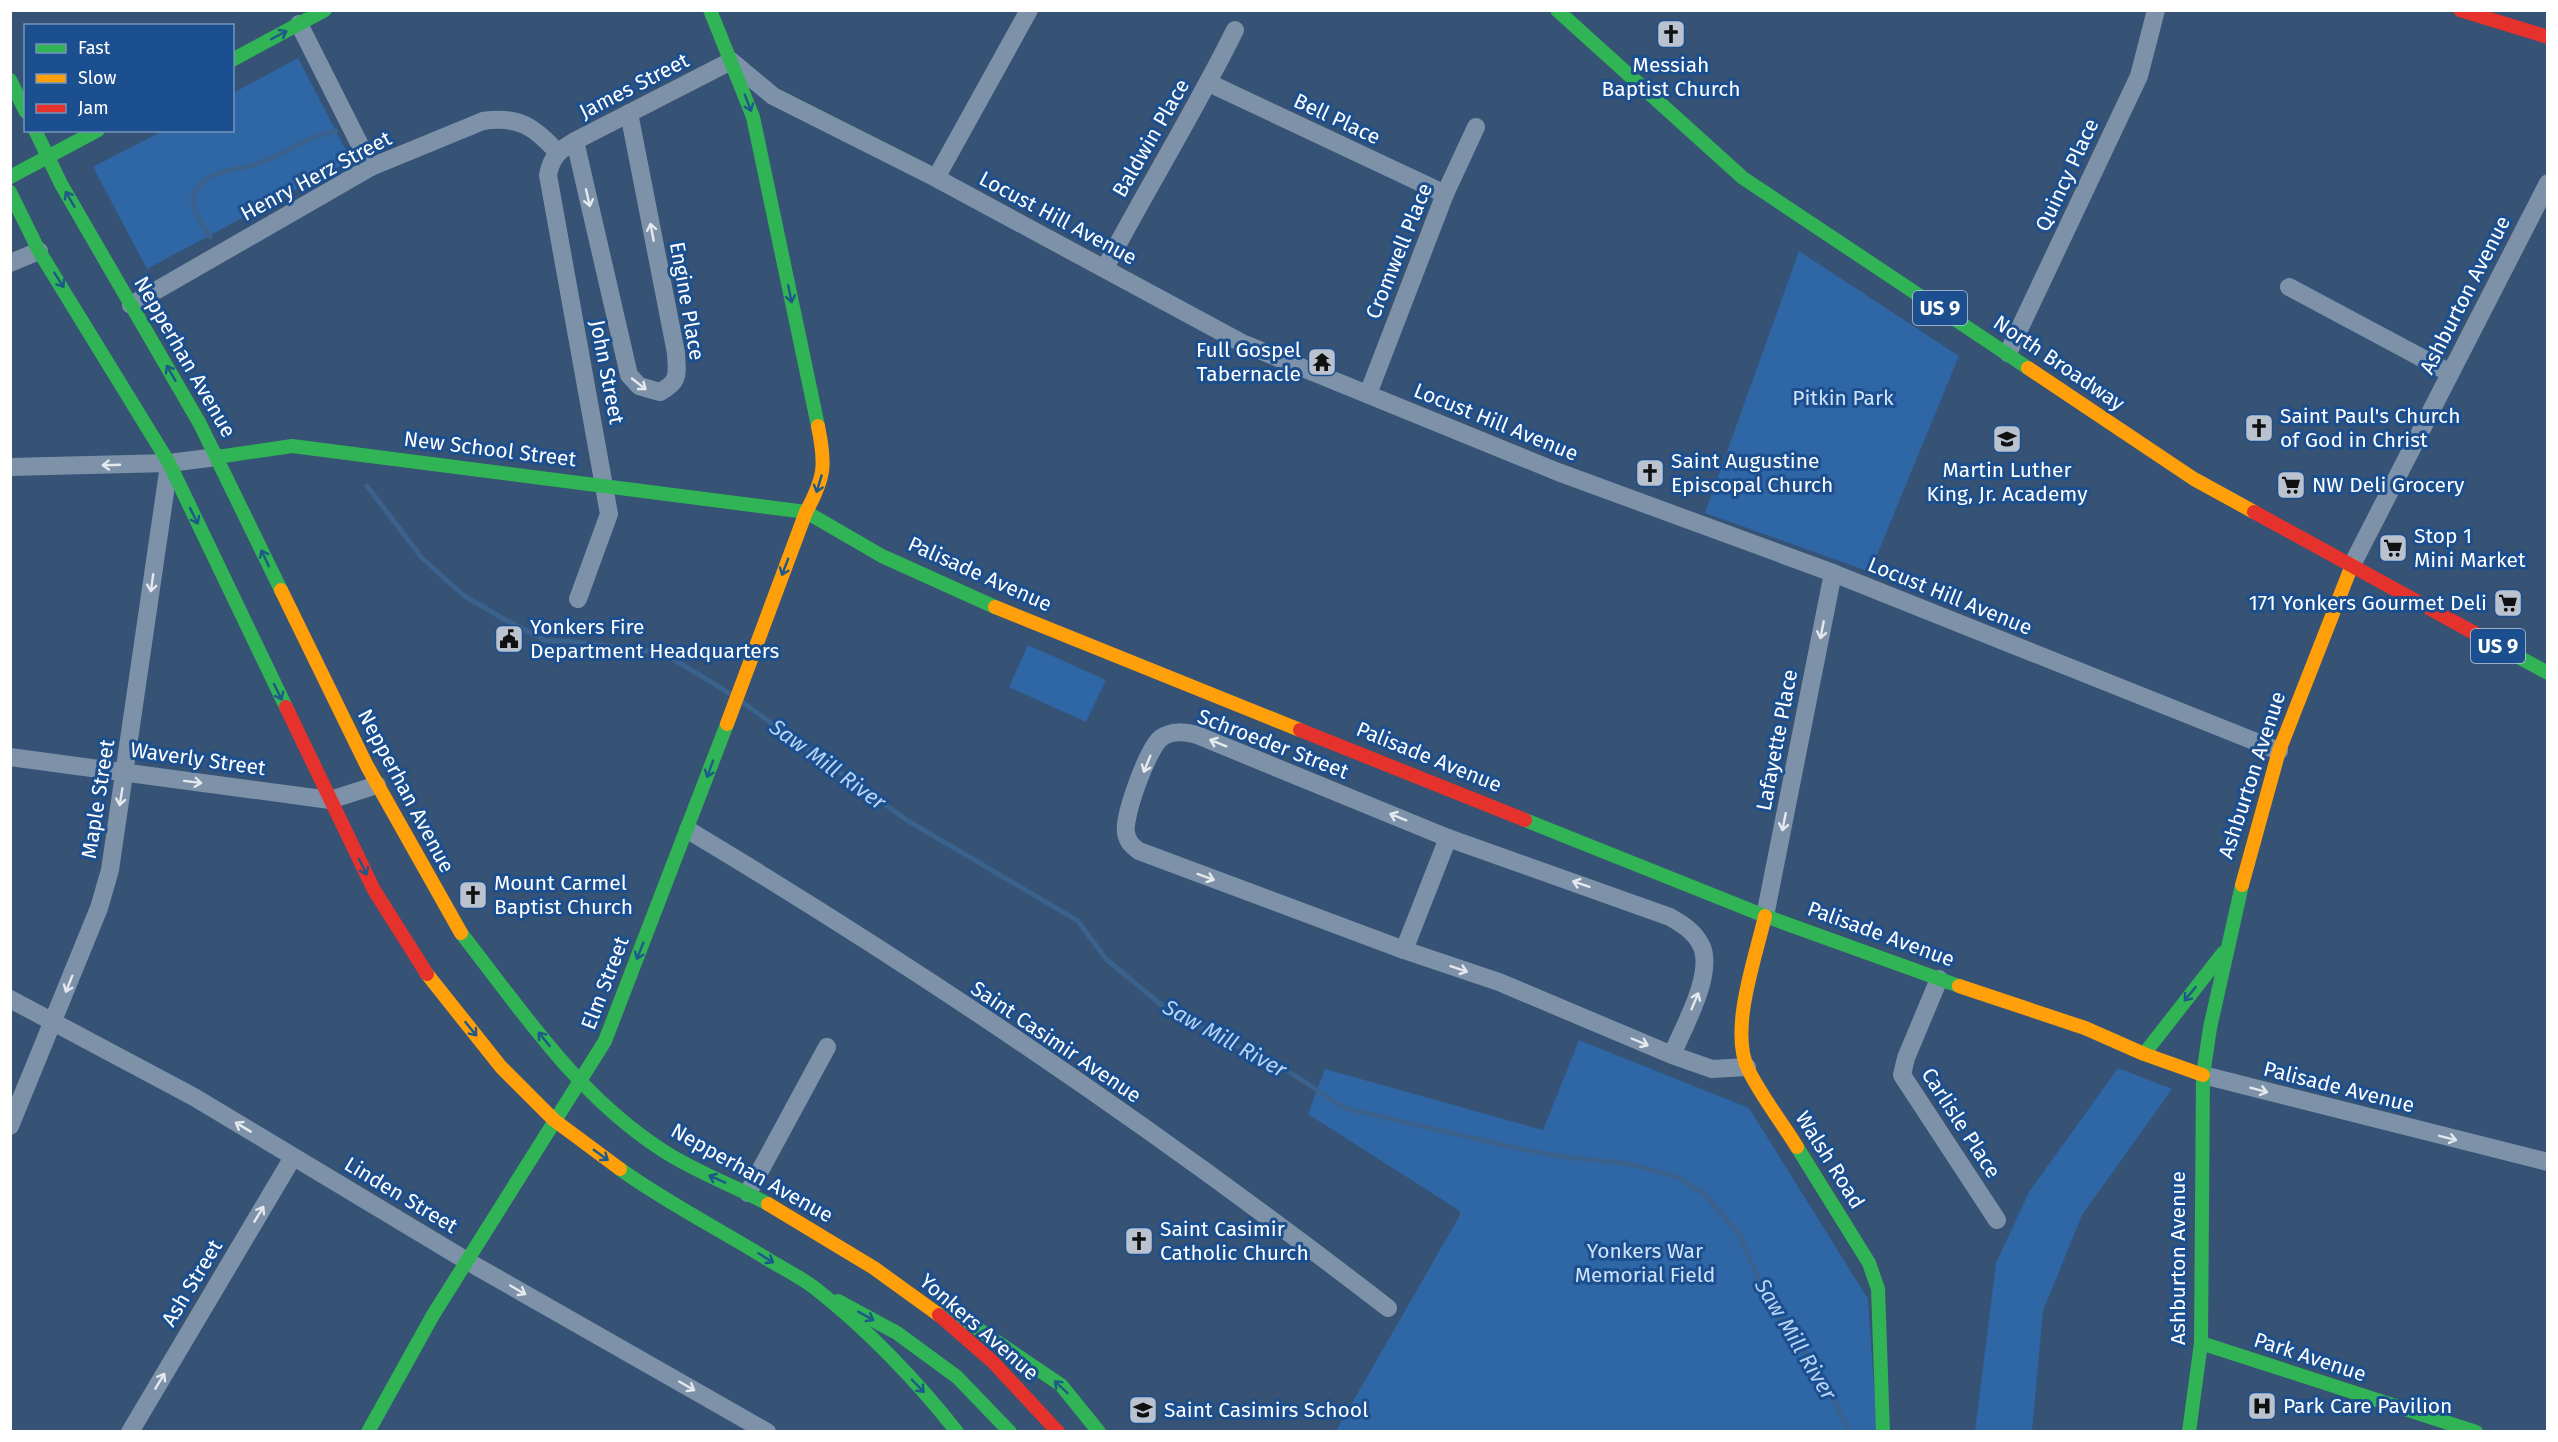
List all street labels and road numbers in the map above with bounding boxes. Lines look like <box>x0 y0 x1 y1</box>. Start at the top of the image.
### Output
street label: James Street <box>575 47 694 125</box>
street label: Baldwin Place <box>1107 74 1195 202</box>
street label: Bell Place <box>1290 88 1384 150</box>
street label: Quincy Place <box>2030 114 2104 236</box>
street label: Henry Herz Street <box>236 125 396 227</box>
street label: Locust Hill Avenue <box>975 165 1141 271</box>
street label: Cromwell Place <box>1360 179 1438 323</box>
street label: Ashburton Avenue <box>2414 212 2516 378</box>
street label: Engine Place <box>664 240 710 362</box>
street label: Nepperhan Avenue <box>128 272 242 442</box>
road number: US 9 <box>1913 291 1967 325</box>
street label: North Broadway <box>1988 310 2130 417</box>
street label: John Street <box>584 318 630 427</box>
street label: Locust Hill Avenue <box>1410 377 1582 467</box>
street label: New School Street <box>402 426 578 473</box>
street label: Palisade Avenue <box>904 531 1056 617</box>
street label: Locust Hill Avenue <box>1864 551 2036 641</box>
road number: US 9 <box>2471 629 2525 663</box>
street label: Lafayette Place <box>1751 667 1803 813</box>
street label: Ashburton Avenue <box>2213 688 2291 862</box>
street label: Schroeder Street <box>1194 703 1353 785</box>
street label: Nepperhan Avenue <box>352 705 460 877</box>
street label: Palisade Avenue <box>1352 716 1506 798</box>
street label: Maple Street <box>76 737 120 860</box>
street label: Waverly Street <box>129 737 268 781</box>
street label: Palisade Avenue <box>1804 895 1958 973</box>
street label: Elm Street <box>575 932 635 1033</box>
street label: Saint Casimir Avenue <box>966 975 1146 1109</box>
street label: Palisade Avenue <box>2261 1056 2417 1118</box>
street label: Carlisle Place <box>1916 1063 2006 1183</box>
street label: Walsh Road <box>1790 1106 1870 1214</box>
street label: Nepperhan Avenue <box>666 1118 838 1228</box>
street label: Linden Street <box>340 1151 463 1239</box>
street label: Ashburton Avenue <box>2165 1171 2191 1345</box>
street label: Ash Street <box>156 1235 228 1331</box>
street label: Yonkers Avenue <box>914 1268 1044 1386</box>
street label: Park Avenue <box>2251 1327 2369 1387</box>

